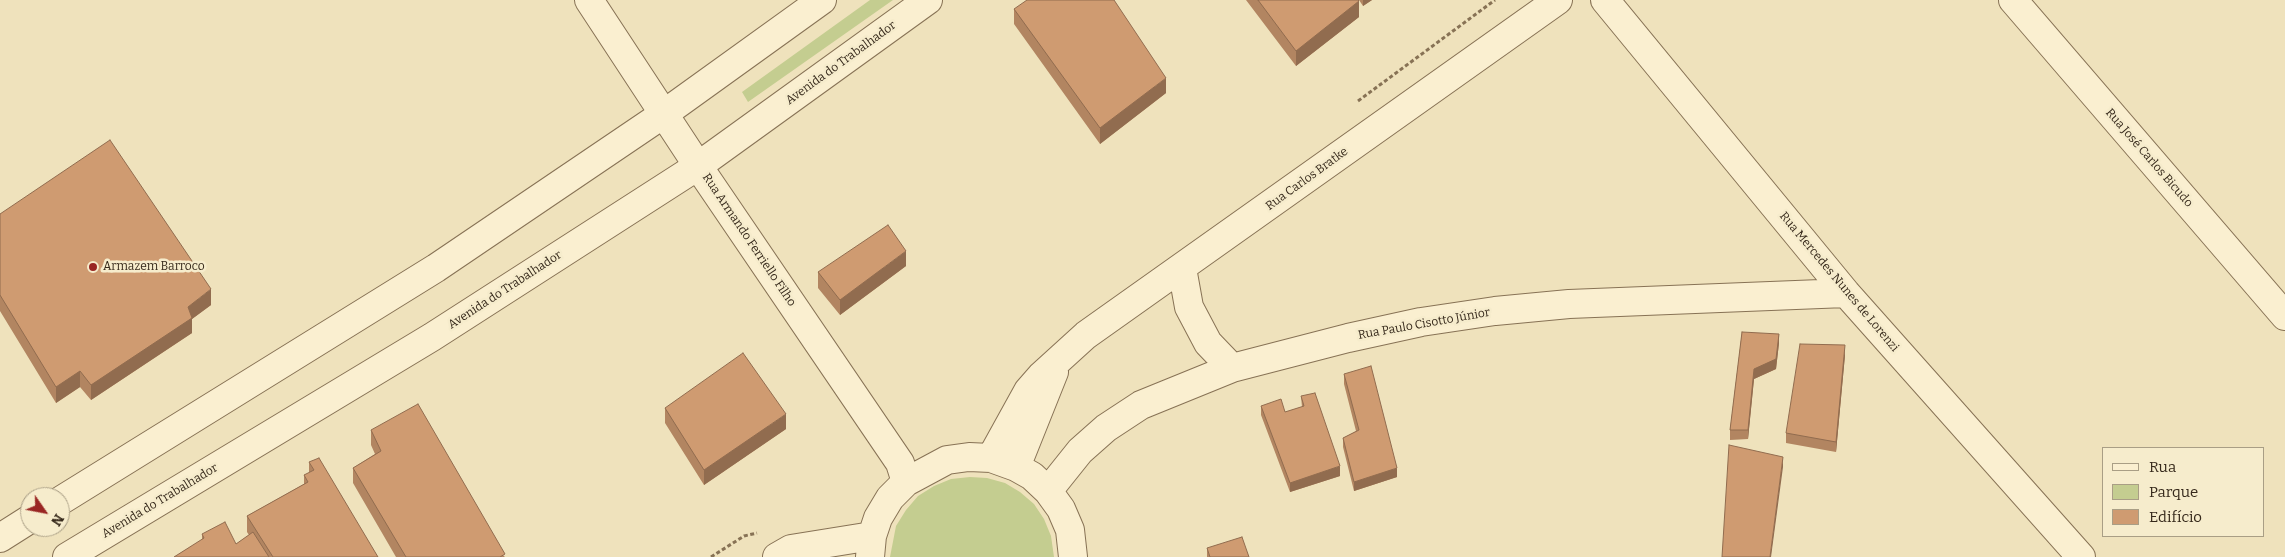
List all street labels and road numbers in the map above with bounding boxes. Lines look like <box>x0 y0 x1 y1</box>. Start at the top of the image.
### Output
street label: Avenida do Trabalhador <box>783 18 899 108</box>
street label: Rua José Carlos Bicudo <box>2102 106 2196 210</box>
street label: Rua Carlos Bratke <box>1263 144 1351 214</box>
street label: Rua Armando Ferriello Filho <box>699 171 799 309</box>
street label: Rua Mercedes Nunes de Lorenzi <box>1776 209 1902 355</box>
street label: Avenida do Trabalhador <box>445 248 565 332</box>
street label: Rua Paulo Cisotto Júnior <box>1357 305 1491 343</box>
street label: Avenida do Trabalhador <box>99 461 221 541</box>

